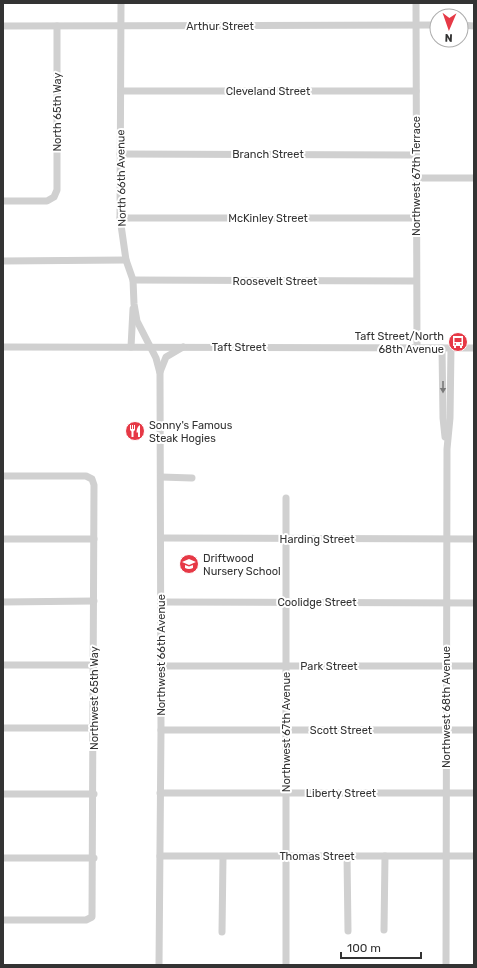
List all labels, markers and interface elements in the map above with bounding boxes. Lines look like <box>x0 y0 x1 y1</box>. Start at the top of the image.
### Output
north arrow <box>429 8 469 48</box>
street label: Arthur Street <box>186 20 254 33</box>
text: N <box>444 31 453 44</box>
street label: North 65th Way <box>51 72 64 152</box>
street label: Cleveland Street <box>226 85 311 98</box>
street label: Northwest 67th Terrace <box>410 116 423 236</box>
street label: North 66th Avenue <box>114 129 129 227</box>
street label: Branch Street <box>232 148 304 161</box>
street label: McKinley Street <box>228 212 309 225</box>
street label: Roosevelt Street <box>233 275 318 288</box>
place label: Taft Street/North 68th Avenue <box>355 330 444 356</box>
bus stop icon: Taft Street/North 68th Avenue <box>447 331 469 353</box>
street label: Taft Street <box>212 341 267 354</box>
one-way arrow <box>440 381 446 394</box>
place label: Sonny's Famous Steak Hogies <box>149 419 233 445</box>
restaurant icon: Sonny's Famous Steak Hogies <box>124 420 146 442</box>
street label: Harding Street <box>280 533 355 546</box>
place label: Driftwood Nursery School <box>203 552 281 578</box>
school or university icon: Driftwood Nursery School <box>178 553 200 575</box>
street label: Northwest 66th Avenue <box>155 594 168 716</box>
street label: Coolidge Street <box>277 596 357 609</box>
street label: Northwest 65th Way <box>88 646 101 750</box>
street label: Northwest 68th Avenue <box>440 646 453 768</box>
street label: Park Street <box>300 660 358 673</box>
street label: Northwest 67th Avenue <box>280 672 293 792</box>
street label: Scott Street <box>310 724 373 737</box>
street label: Liberty Street <box>306 787 377 800</box>
street label: Thomas Street <box>279 850 355 863</box>
scale bar <box>341 934 421 960</box>
text: 100 m <box>347 941 381 955</box>

